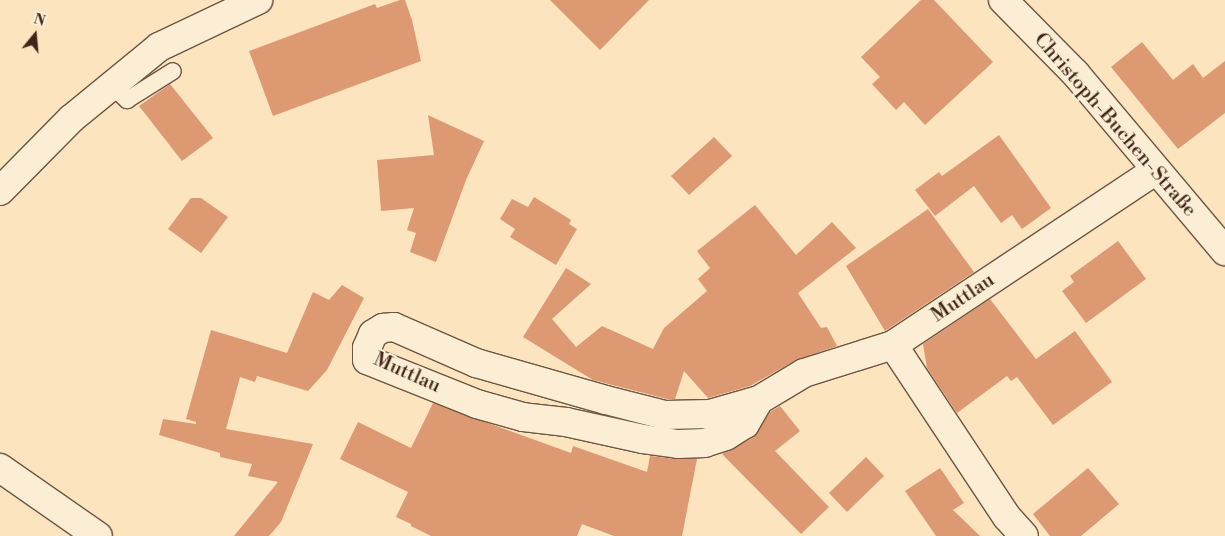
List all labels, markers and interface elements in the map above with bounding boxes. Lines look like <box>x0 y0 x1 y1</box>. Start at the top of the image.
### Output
north arrow <box>10 10 60 60</box>
text: N <box>31 10 47 31</box>
street label: Christoph-Buchen-Straße <box>1029 28 1201 222</box>
street label: Muttlau <box>927 268 999 328</box>
street label: Muttlau <box>370 348 444 398</box>

